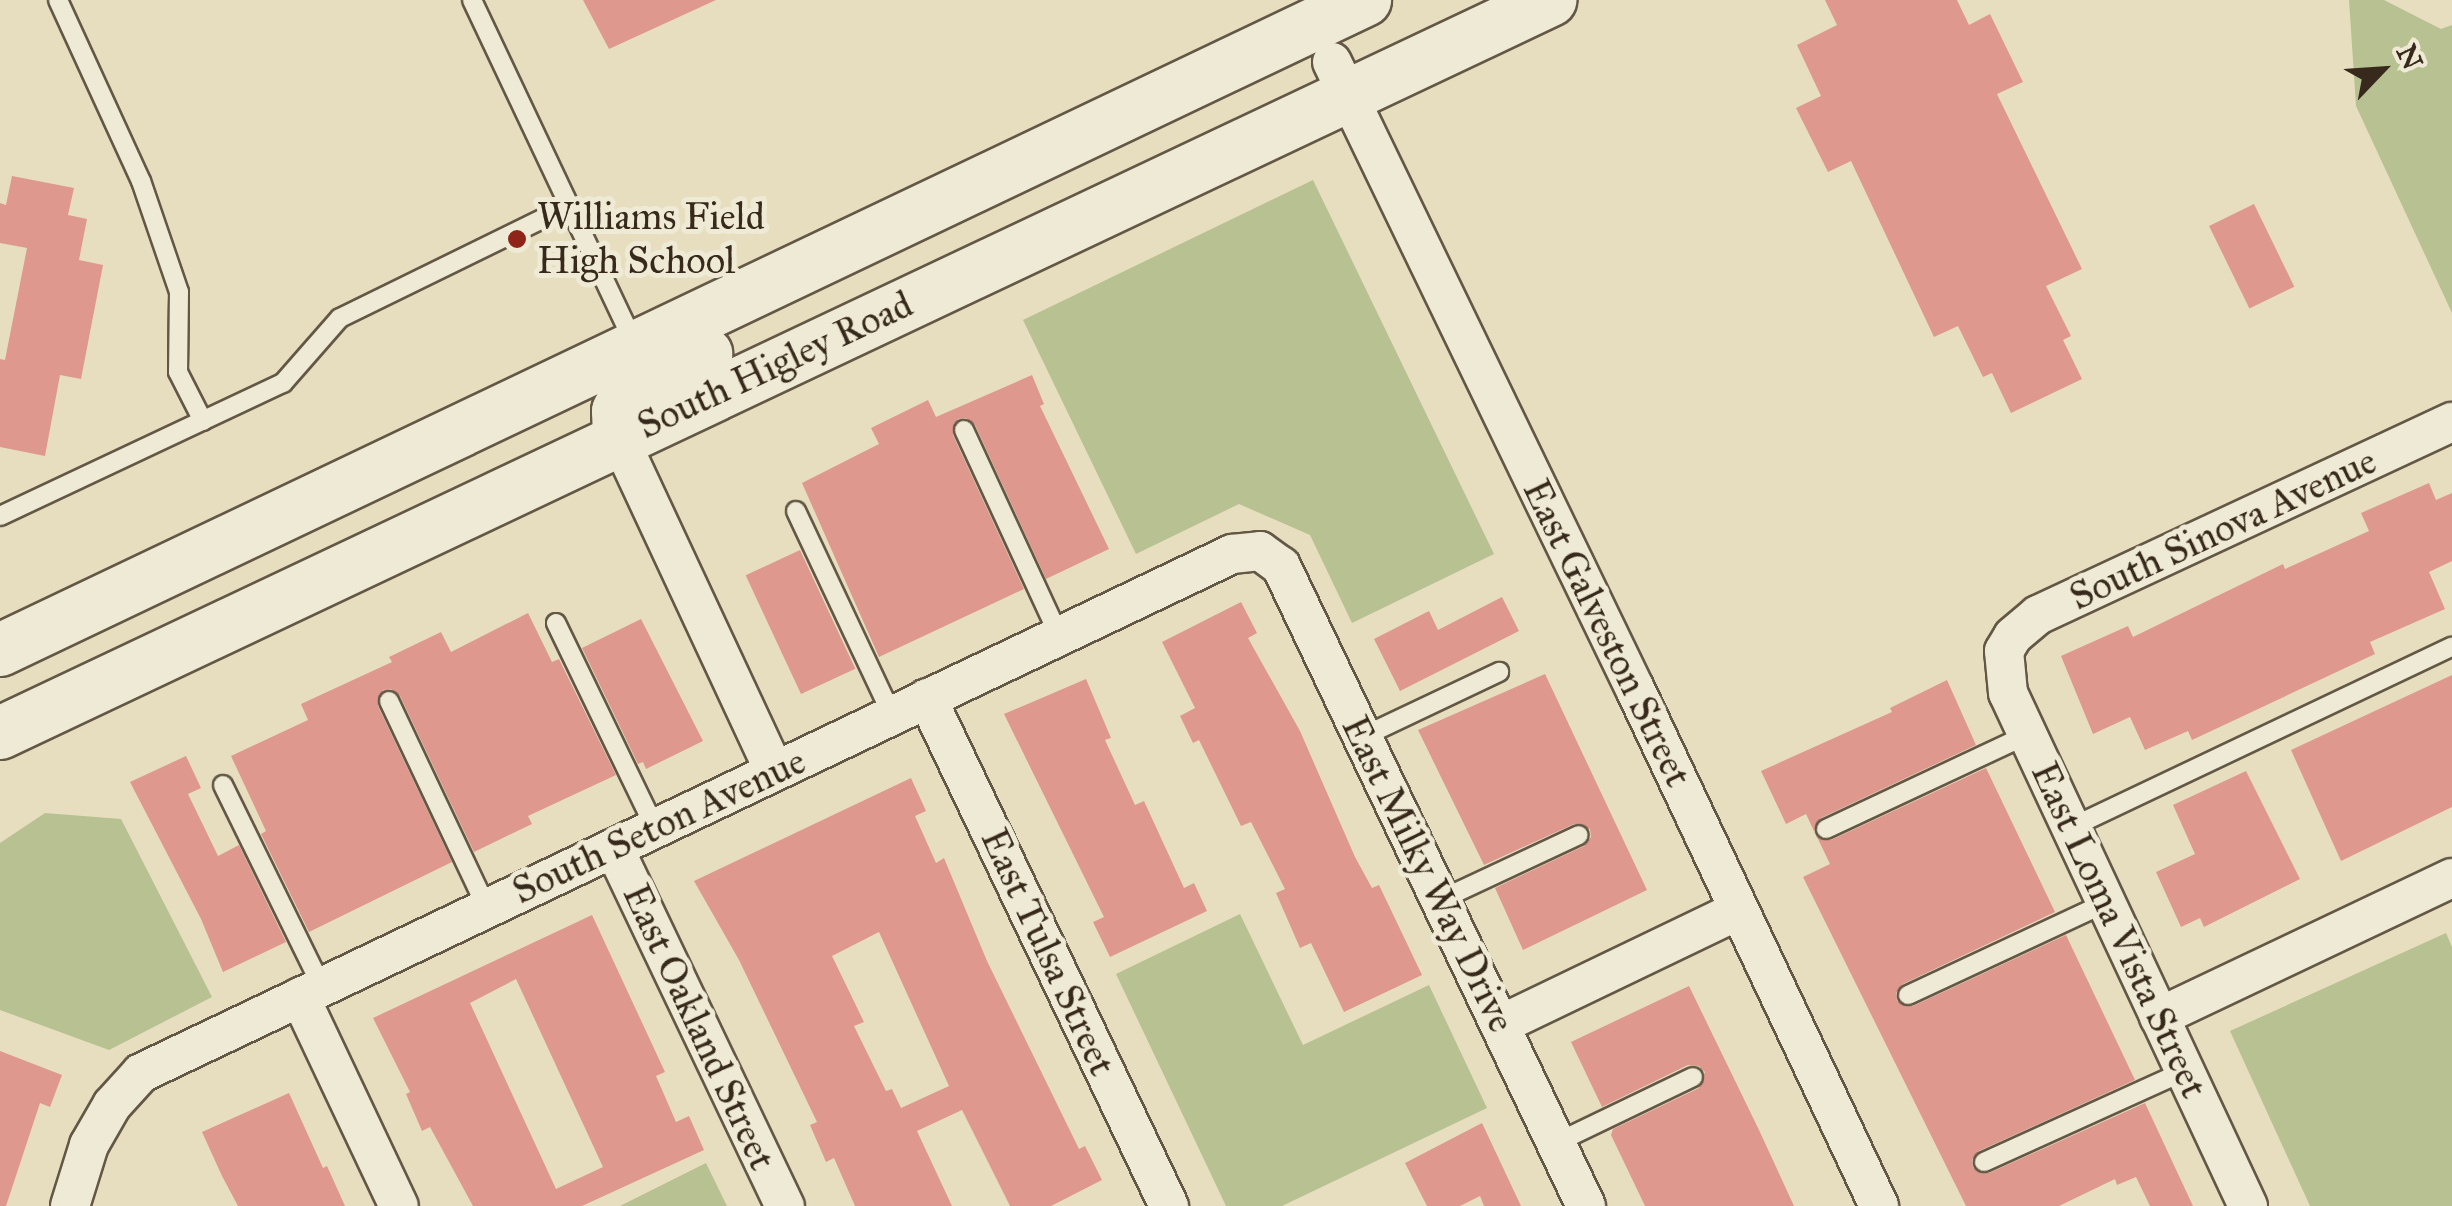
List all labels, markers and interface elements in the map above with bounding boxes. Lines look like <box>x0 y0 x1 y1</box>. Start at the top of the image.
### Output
north arrow <box>2332 20 2432 120</box>
text: N <box>2389 39 2431 75</box>
place label: Williams Field High School <box>537 194 765 284</box>
marker: Williams Field High School <box>506 228 528 250</box>
street label: South Higley Road <box>630 281 920 449</box>
street label: South Sinova Avenue <box>2063 438 2383 620</box>
street label: East Galveston Street <box>1513 472 1701 794</box>
street label: East Milky Way Drive <box>1332 709 1524 1039</box>
street label: South Seton Avenue <box>505 738 813 914</box>
street label: East Loma Vista Street <box>2021 755 2217 1105</box>
street label: East Tulsa Street <box>971 821 1125 1083</box>
street label: East Oakland Street <box>613 877 785 1177</box>

